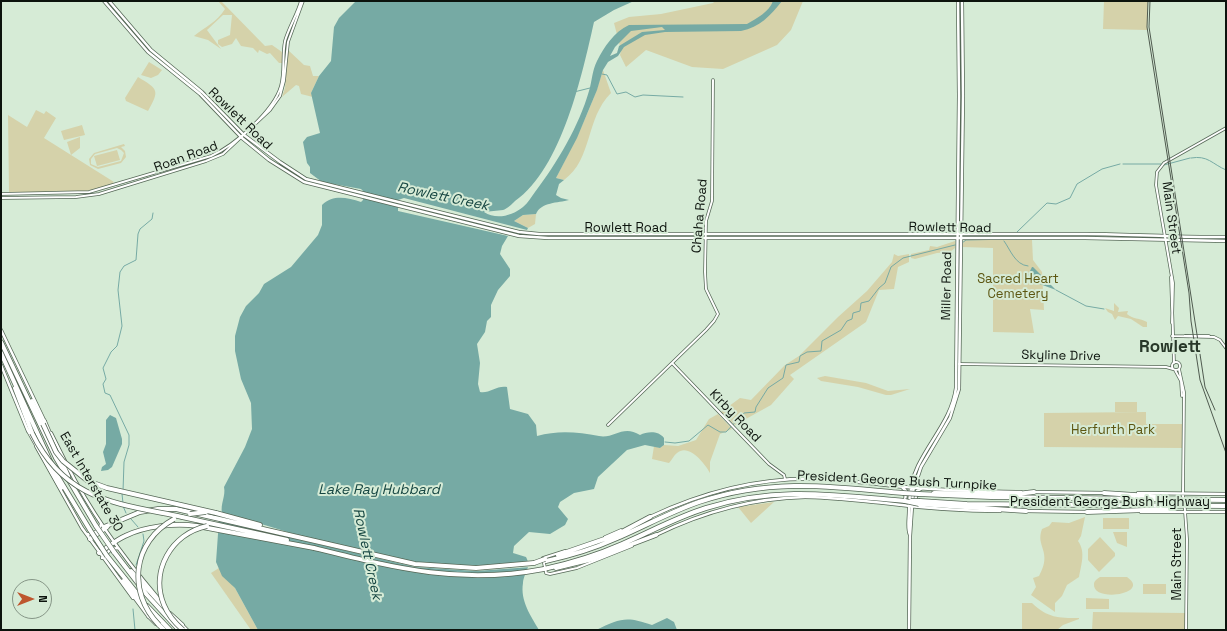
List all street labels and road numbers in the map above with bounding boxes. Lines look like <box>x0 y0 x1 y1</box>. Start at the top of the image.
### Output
street label: Rowlett Road <box>205 85 275 153</box>
street label: Roan Road <box>152 138 220 176</box>
street label: Chaha Road <box>689 178 711 254</box>
street label: Main Street <box>1158 181 1184 255</box>
street label: Rowlett Road <box>908 219 992 237</box>
street label: Rowlett Road <box>585 220 667 236</box>
street label: Miller Road <box>939 252 955 320</box>
street label: Skyline Drive <box>1021 348 1101 364</box>
street label: Kirby Road <box>706 386 764 446</box>
street label: East Interstate 30 <box>56 429 126 535</box>
street label: President George Bush Turnpike <box>797 468 997 494</box>
street label: President George Bush Highway <box>1010 494 1210 510</box>
street label: Main Street <box>1169 528 1185 600</box>

